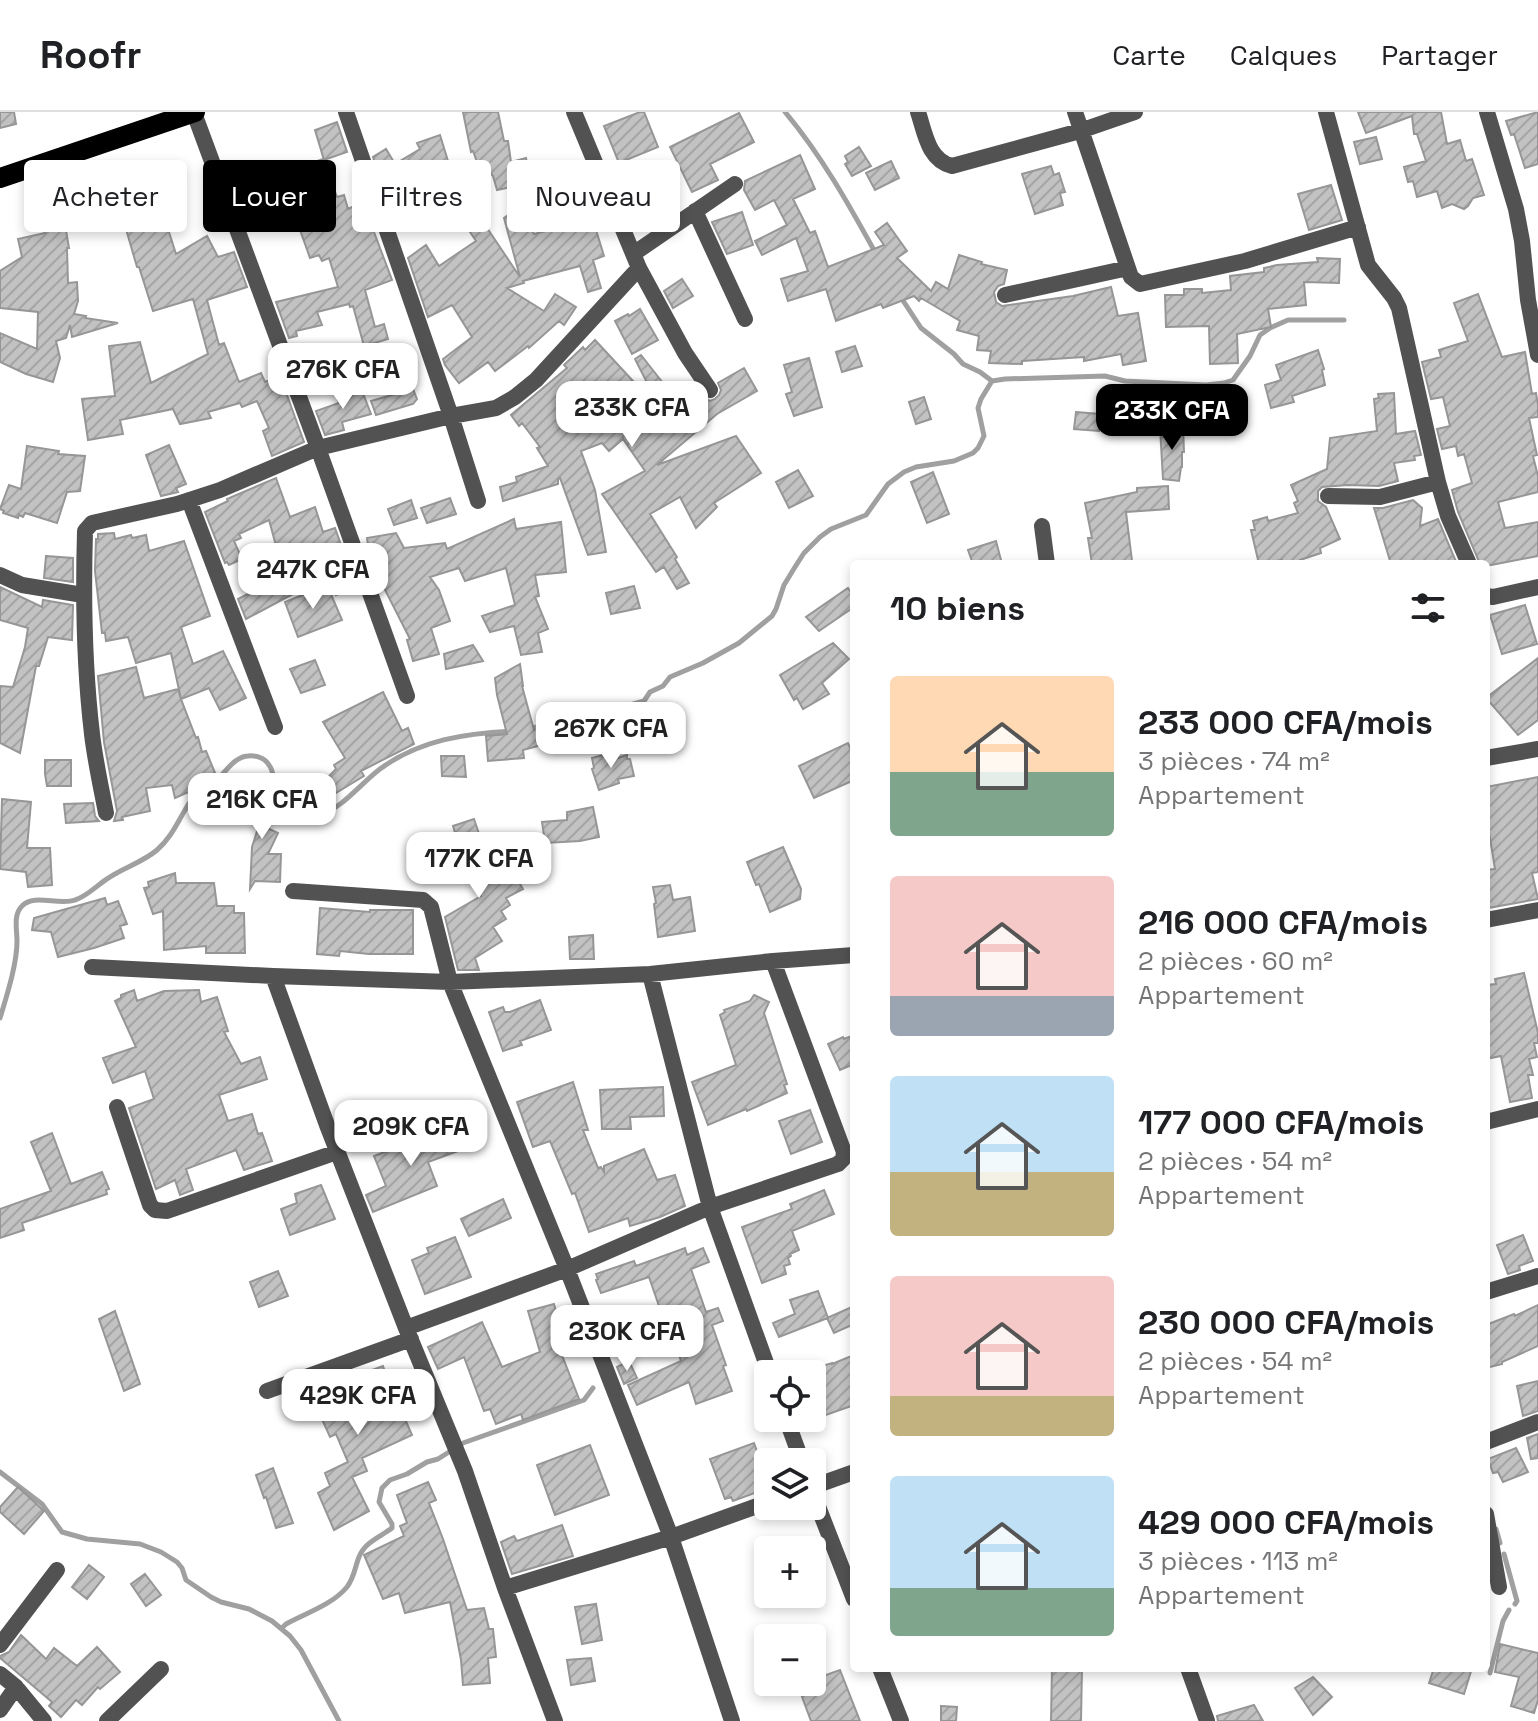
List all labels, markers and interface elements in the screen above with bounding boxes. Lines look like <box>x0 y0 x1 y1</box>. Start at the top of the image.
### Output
text: Roofr <box>40 31 142 79</box>
text: Carte <box>1112 37 1186 73</box>
text: Calques <box>1230 37 1337 73</box>
text: Partager <box>1381 37 1498 73</box>
chip: Acheter <box>24 160 187 232</box>
chip: Louer <box>203 160 336 232</box>
chip: Filtres <box>352 160 491 232</box>
chip: Nouveau <box>507 160 680 232</box>
pin: 276K CFA <box>260 343 426 411</box>
text: 276K CFA <box>286 352 400 386</box>
pin: 233K CFA <box>549 381 715 449</box>
pin: 233K CFA <box>1089 384 1255 452</box>
text: 233K CFA <box>574 390 690 424</box>
text: 233K CFA <box>1114 393 1230 427</box>
pin: 247K CFA <box>230 543 396 611</box>
text: 247K CFA <box>256 552 370 586</box>
icon: filters <box>1406 586 1450 630</box>
text: 10 biens <box>890 587 1025 630</box>
text: 233 000 CFA/mois <box>1138 701 1433 744</box>
pin: 267K CFA <box>528 702 694 770</box>
icon: home <box>954 708 1050 804</box>
text: 267K CFA <box>554 711 668 745</box>
text: 3 pièces · 74 m² <box>1138 744 1330 778</box>
pin: 216K CFA <box>179 773 345 841</box>
text: Appartement <box>1138 778 1305 812</box>
text: 216K CFA <box>206 782 318 816</box>
pin: 177K CFA <box>396 832 562 900</box>
text: 177K CFA <box>424 841 534 875</box>
text: 216 000 CFA/mois <box>1138 901 1428 944</box>
icon: home <box>954 908 1050 1004</box>
text: 2 pièces · 60 m² <box>1138 944 1333 978</box>
text: Appartement <box>1138 978 1305 1012</box>
pin: 209K CFA <box>328 1100 494 1168</box>
text: 177 000 CFA/mois <box>1138 1101 1424 1144</box>
icon: home <box>954 1108 1050 1204</box>
text: 209K CFA <box>352 1109 470 1143</box>
text: 2 pièces · 54 m² <box>1138 1144 1332 1178</box>
text: Appartement <box>1138 1178 1305 1212</box>
text: 230 000 CFA/mois <box>1138 1301 1434 1344</box>
pin: 230K CFA <box>544 1305 710 1373</box>
icon: home <box>954 1308 1050 1404</box>
text: 230K CFA <box>569 1314 685 1348</box>
text: 2 pièces · 54 m² <box>1138 1344 1332 1378</box>
map controls <box>754 1360 826 1696</box>
button: locate <box>754 1360 826 1432</box>
pin: 429K CFA <box>275 1369 441 1437</box>
text: 429K CFA <box>300 1378 416 1412</box>
text: Appartement <box>1138 1378 1305 1412</box>
button: layers <box>754 1448 826 1520</box>
text: 429 000 CFA/mois <box>1138 1501 1434 1544</box>
icon: home <box>954 1508 1050 1604</box>
button: + <box>754 1536 826 1608</box>
text: 3 pièces · 113 m² <box>1138 1544 1338 1578</box>
text: Appartement <box>1138 1578 1305 1612</box>
button: − <box>754 1624 826 1696</box>

